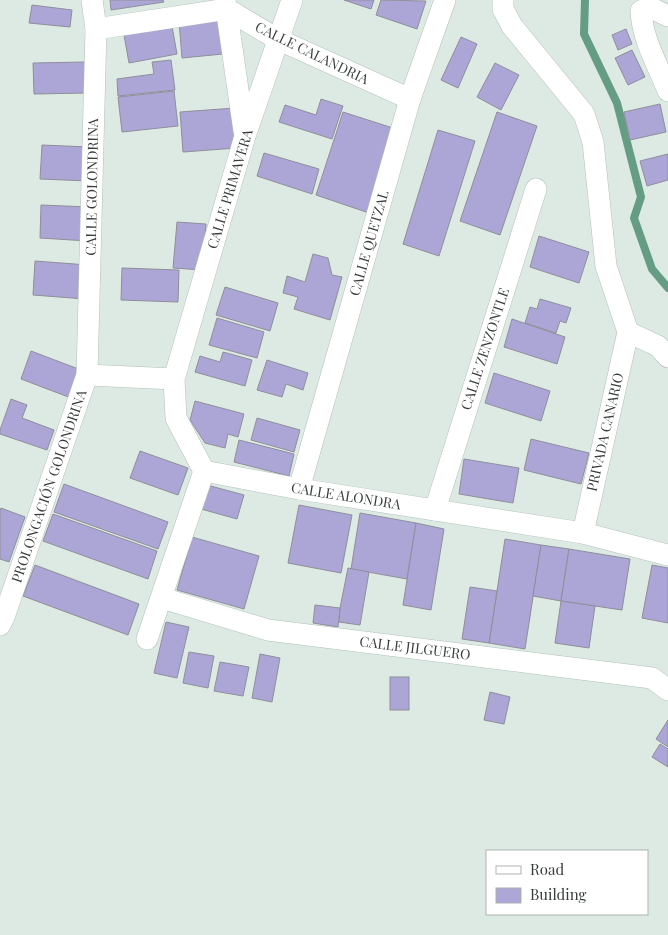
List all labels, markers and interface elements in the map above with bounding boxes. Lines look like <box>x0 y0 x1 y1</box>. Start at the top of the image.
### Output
street label: CALLE CALANDRIA <box>252 17 372 88</box>
street label: CALLE GOLONDRINA <box>81 118 102 256</box>
street label: CALLE PRIMAVERA <box>202 127 257 251</box>
street label: CALLE QUETZAL <box>344 188 393 298</box>
street label: CALLE ZENZONTLE <box>456 285 513 412</box>
street label: PRIVADA CANARIO <box>582 371 627 493</box>
street label: PROLONGACIÓN GOLONDRINA <box>6 387 91 585</box>
street label: CALLE ALONDRA <box>290 477 403 514</box>
street label: CALLE JILGUERO <box>359 631 472 664</box>
legend <box>486 850 648 915</box>
text: Road <box>530 859 564 879</box>
text: Building <box>530 884 587 904</box>

